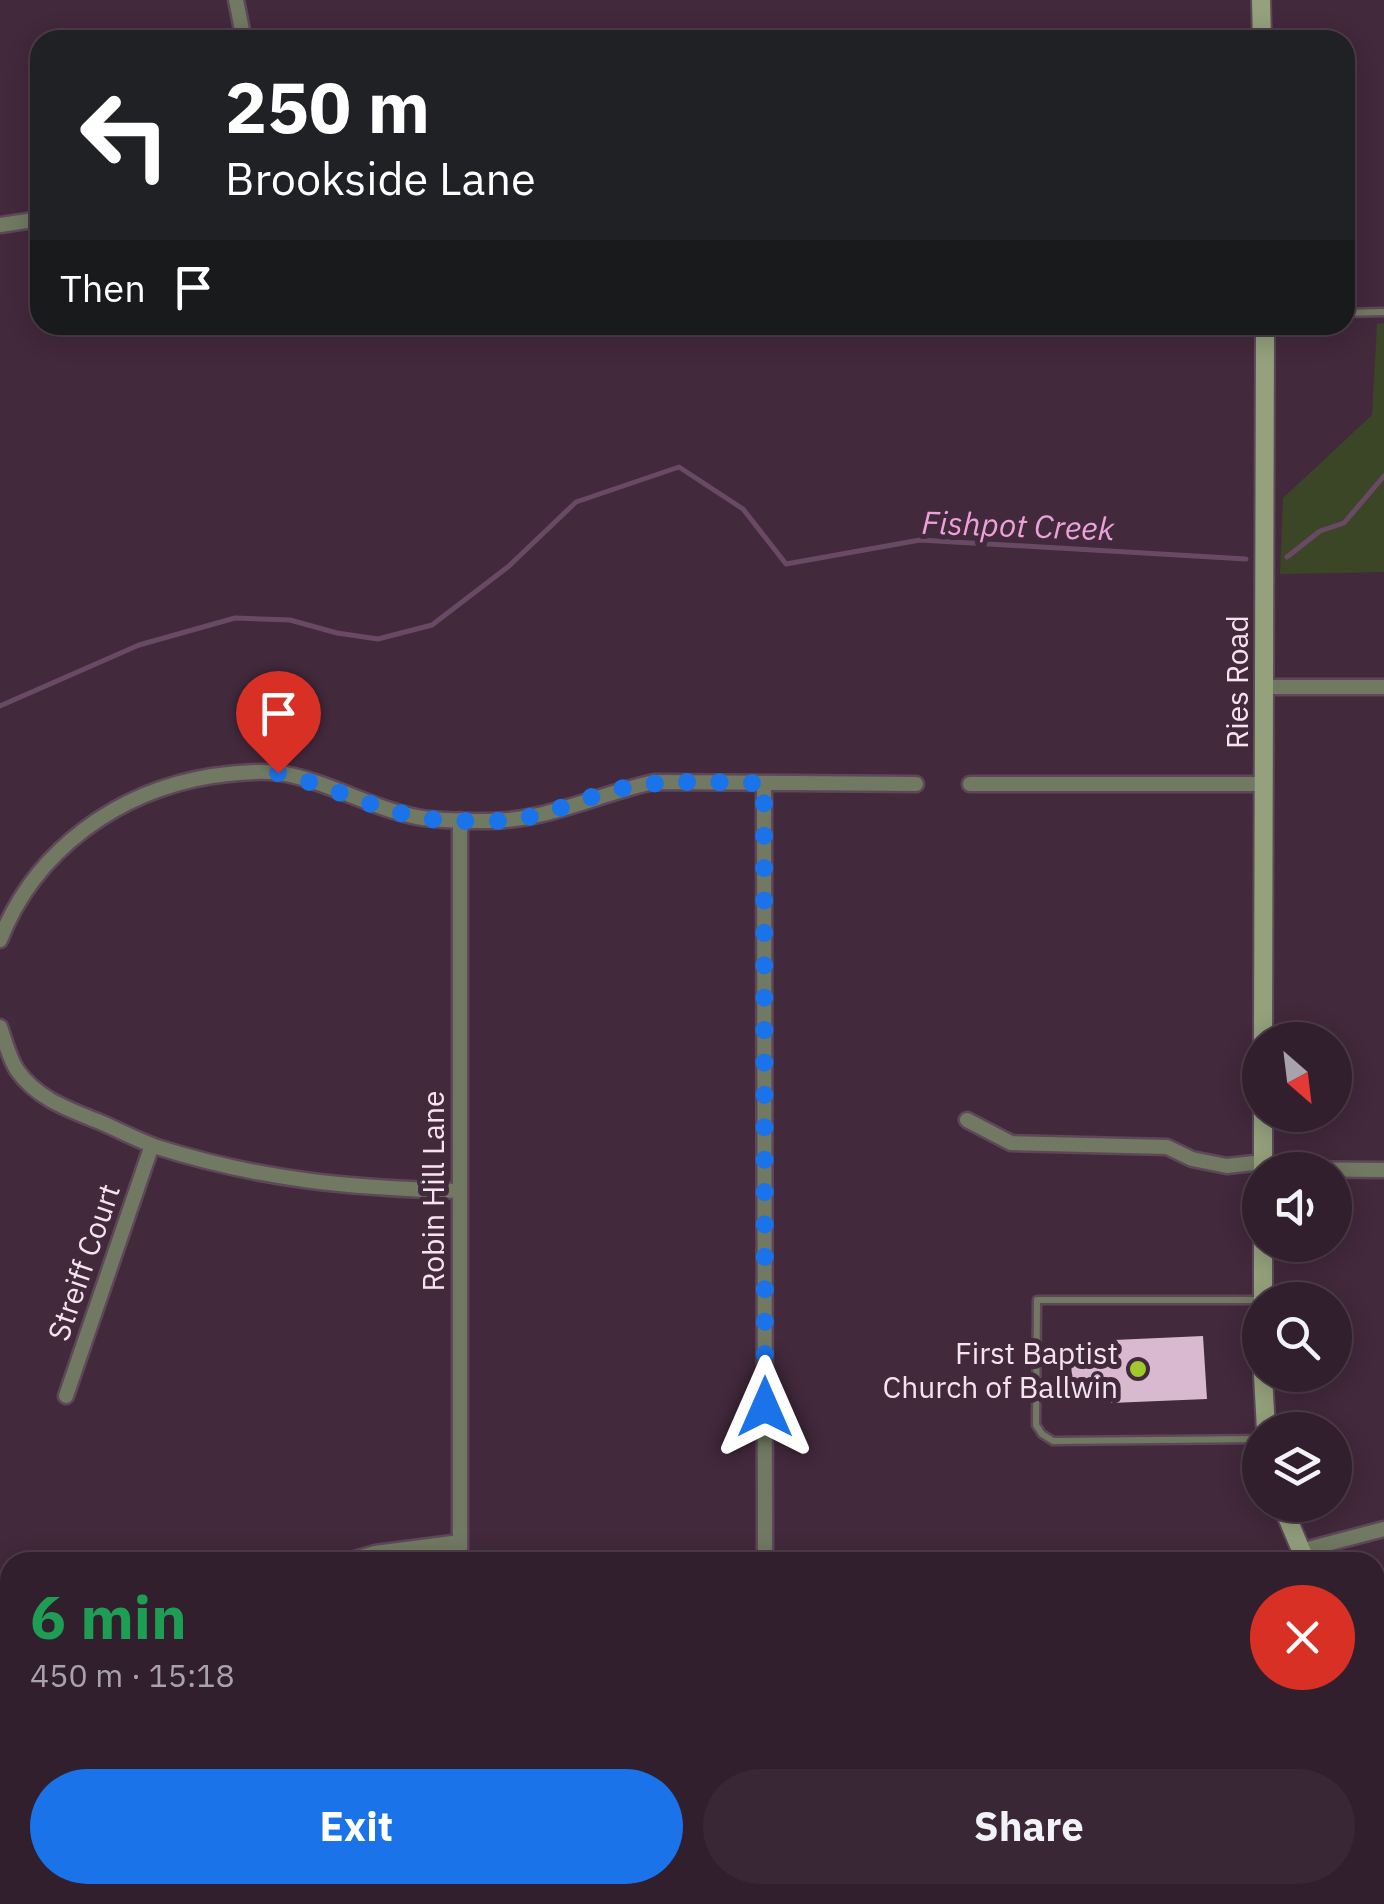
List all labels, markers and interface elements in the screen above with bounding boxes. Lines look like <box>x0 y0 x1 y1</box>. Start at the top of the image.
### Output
text: 250 m <box>225 61 430 152</box>
icon: left <box>60 70 190 200</box>
text: Brookside Lane <box>225 149 536 207</box>
icon: arrive <box>166 260 221 315</box>
text: Then <box>60 263 146 312</box>
water label: Fishpot Creek <box>921 501 1116 549</box>
street label: Ries Road <box>1217 615 1256 749</box>
pin <box>236 671 321 774</box>
icon: arrive <box>251 686 306 741</box>
north arrow <box>1242 1022 1352 1132</box>
map controls <box>1242 1022 1352 1522</box>
street label: Robin Hill Lane <box>413 1090 452 1292</box>
button: sound <box>1242 1152 1352 1262</box>
street label: Streiff Court <box>38 1178 128 1346</box>
button: search <box>1242 1282 1352 1392</box>
place label: First Baptist Church of Ballwin <box>883 1333 1118 1406</box>
position arrow <box>713 1355 817 1459</box>
marker: First Baptist Church of Ballwin <box>1127 1358 1149 1380</box>
button: layers <box>1242 1412 1352 1522</box>
text: 6 min <box>30 1577 187 1656</box>
button: close <box>1250 1585 1355 1690</box>
text: 450 m · 15:18 <box>30 1654 235 1696</box>
button: Exit <box>30 1769 683 1884</box>
button: Share <box>703 1769 1355 1884</box>

